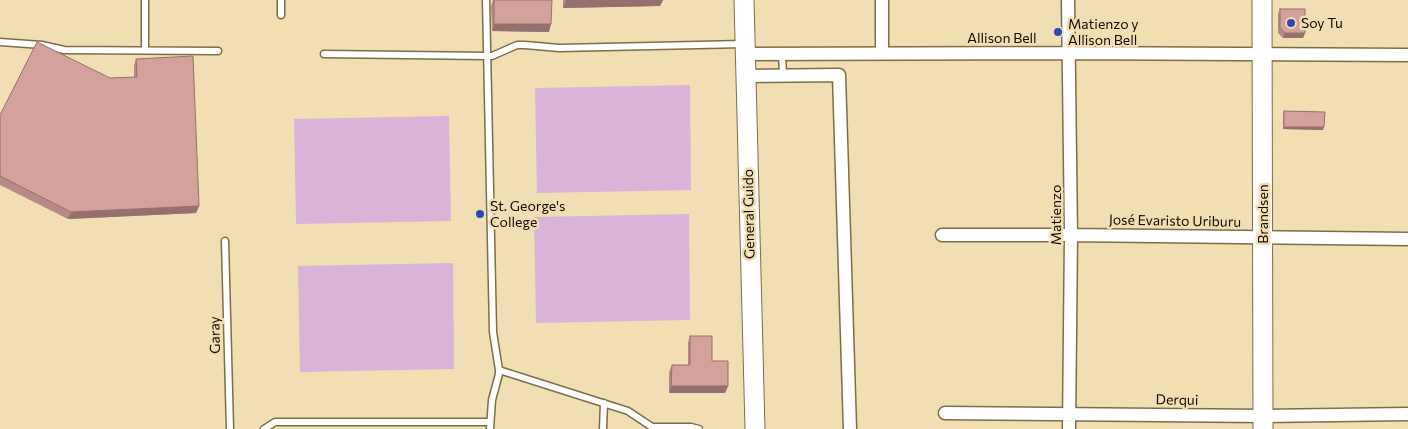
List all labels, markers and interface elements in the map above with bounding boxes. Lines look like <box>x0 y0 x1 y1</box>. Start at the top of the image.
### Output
place label: Soy Tu <box>1301 15 1343 31</box>
place label: Matienzo y Allison Bell <box>1068 16 1139 48</box>
marker: Soy Tu <box>1285 17 1297 29</box>
marker: Matienzo y Allison Bell <box>1052 26 1064 38</box>
street label: Allison Bell <box>967 30 1037 46</box>
street label: General Guido <box>740 169 758 259</box>
street label: Brandsen <box>1255 184 1271 244</box>
street label: Matienzo <box>1048 185 1064 245</box>
place label: St. George's College <box>490 198 565 230</box>
marker: St. George's College <box>474 208 486 220</box>
street label: José Evaristo Uriburu <box>1109 211 1241 231</box>
street label: Garay <box>206 316 224 354</box>
street label: Derqui <box>1156 391 1198 409</box>

